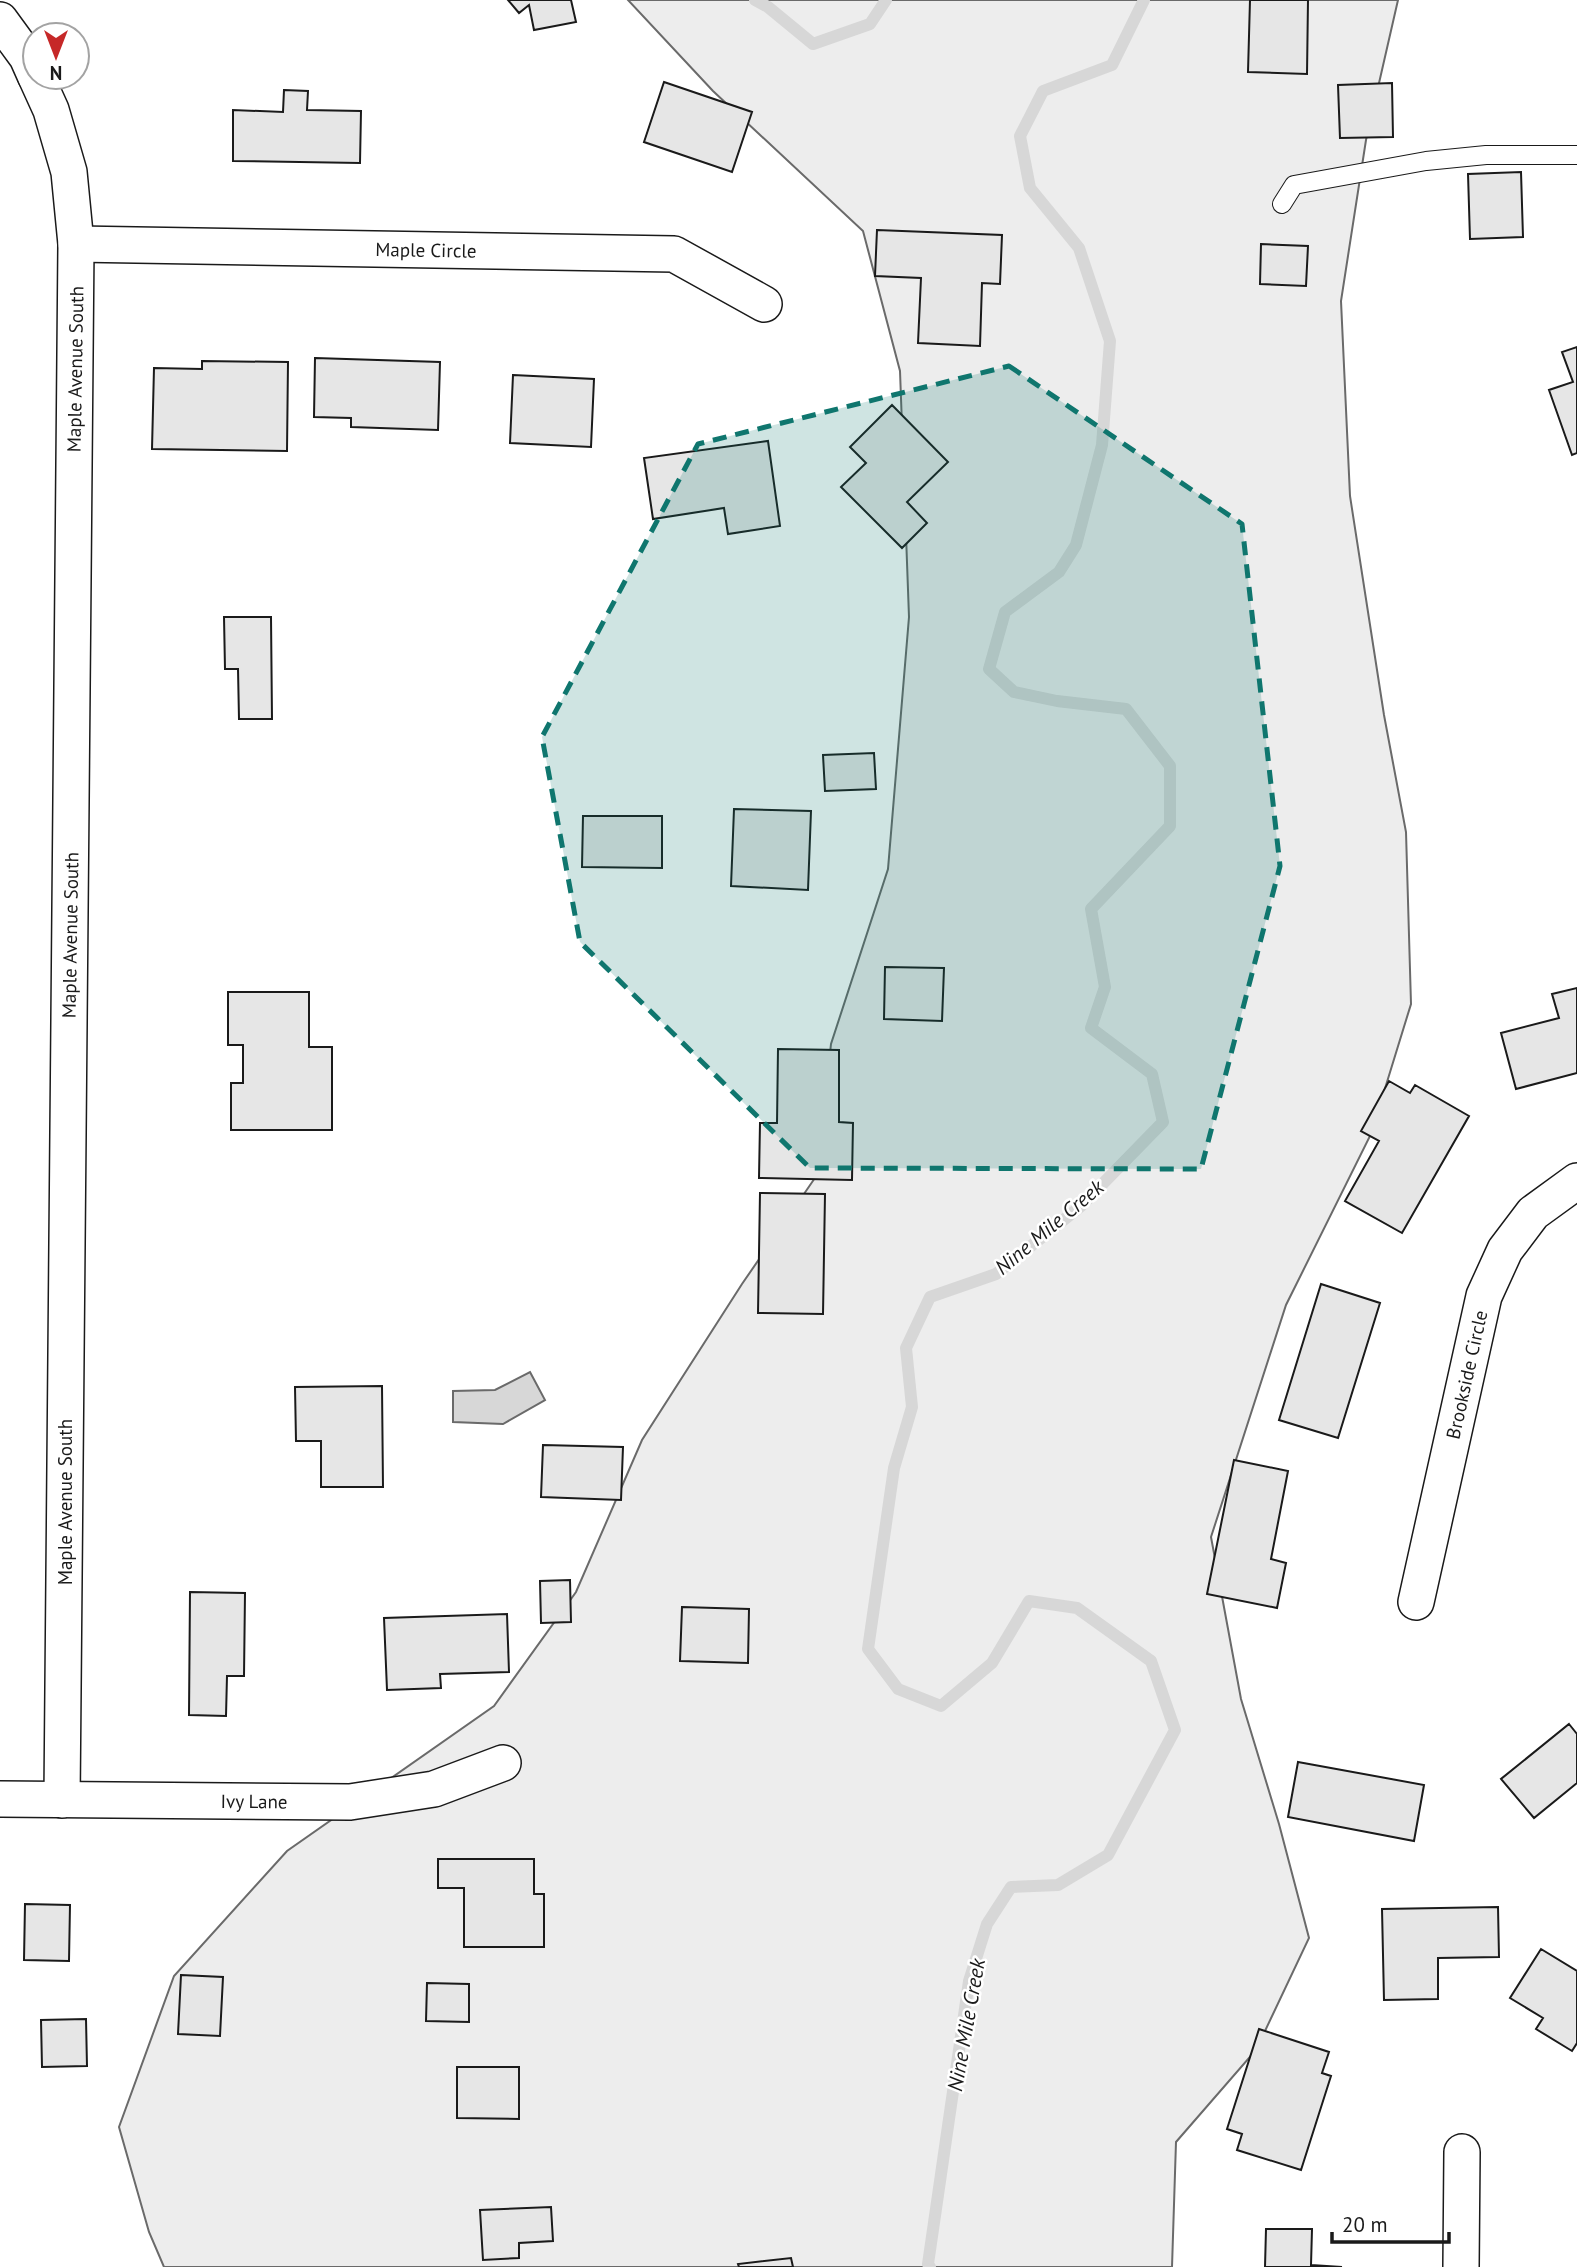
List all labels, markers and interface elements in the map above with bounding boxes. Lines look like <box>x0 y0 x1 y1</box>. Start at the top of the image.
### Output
north arrow <box>21 21 91 91</box>
text: N <box>50 61 62 85</box>
street label: Maple Circle <box>375 237 477 263</box>
street label: Maple Avenue South <box>62 286 88 452</box>
street label: Maple Avenue South <box>57 852 83 1018</box>
water label: Nine Mile Creek <box>989 1173 1110 1280</box>
street label: Brookside Circle <box>1441 1308 1493 1441</box>
street label: Maple Avenue South <box>53 1419 77 1585</box>
street label: Ivy Lane <box>220 1789 288 1813</box>
water label: Nine Mile Creek <box>941 1955 991 2093</box>
scale bar <box>1332 2200 1449 2244</box>
text: 20 m <box>1342 2211 1388 2238</box>

